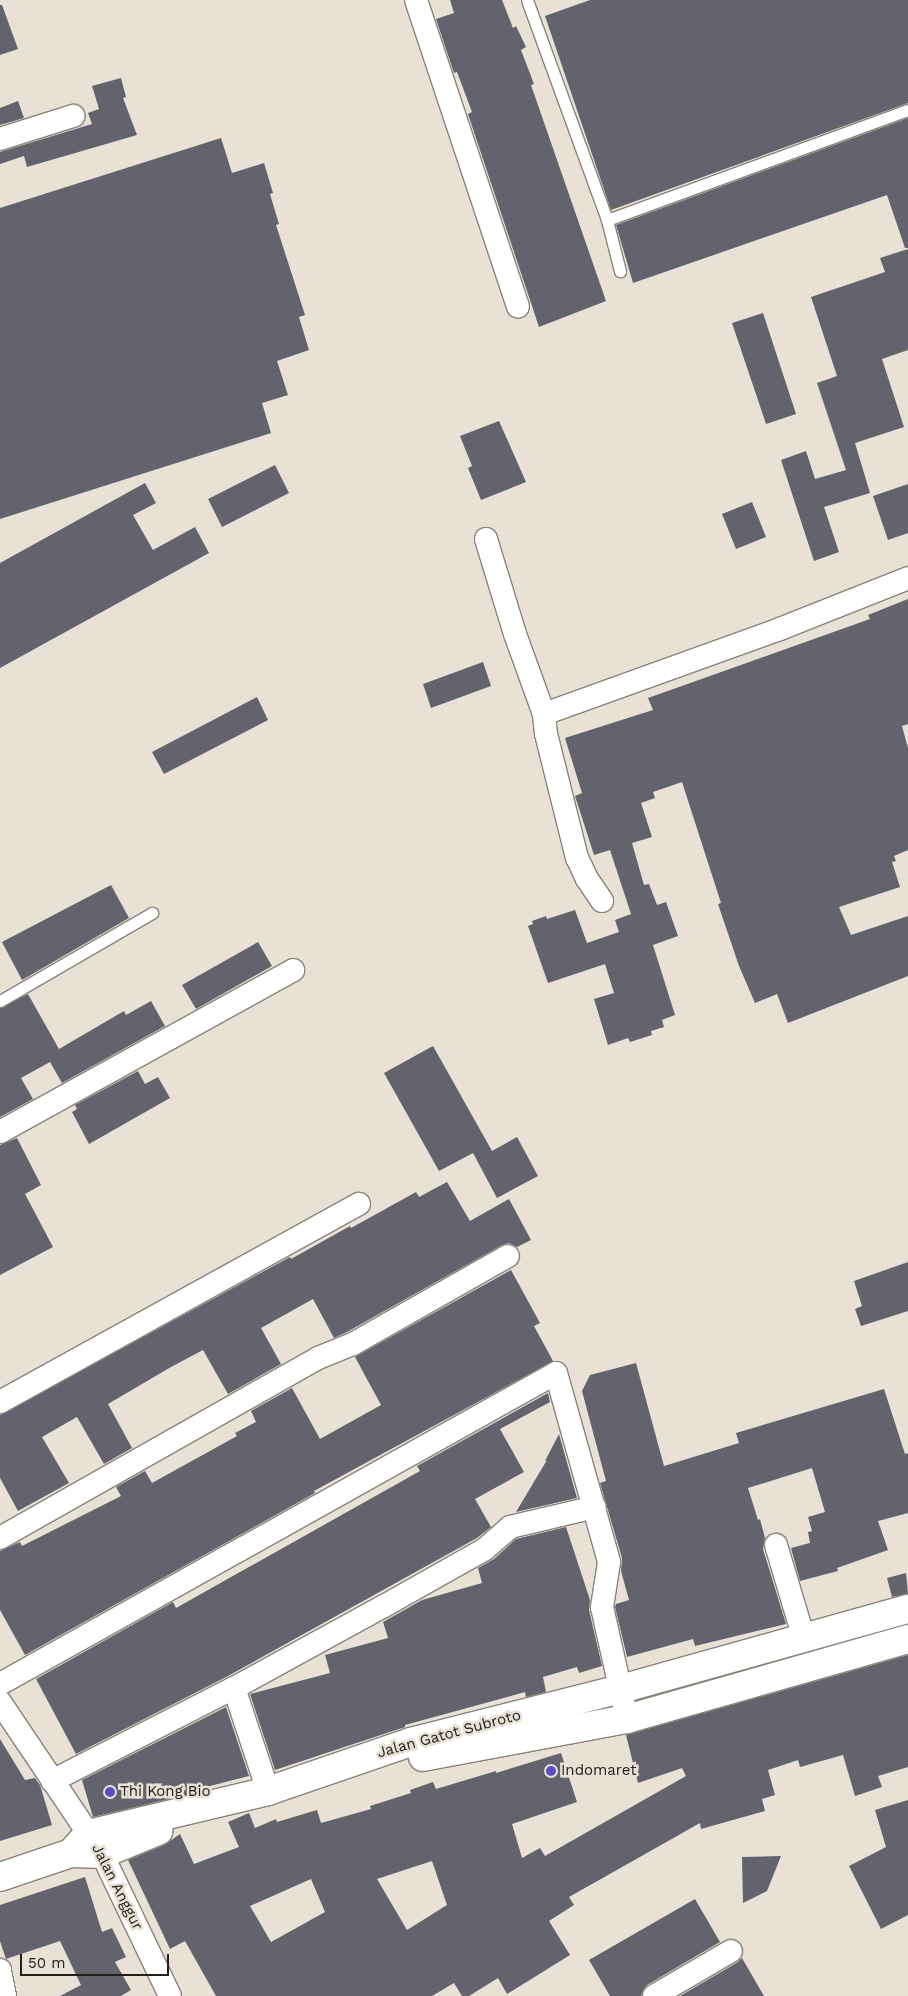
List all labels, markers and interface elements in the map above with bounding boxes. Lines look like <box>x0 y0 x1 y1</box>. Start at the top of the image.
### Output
street label: Jalan Gatot Subroto <box>375 1706 523 1762</box>
place label: Indomaret <box>561 1762 636 1780</box>
marker: Indomaret <box>545 1765 557 1777</box>
place label: Thi Kong Bio <box>120 1783 211 1801</box>
marker: Thi Kong Bio <box>104 1786 116 1798</box>
street label: Jalan Anggur <box>87 1841 147 1933</box>
scale bar <box>22 1944 171 1976</box>
text: 50 m <box>28 1954 65 1972</box>

